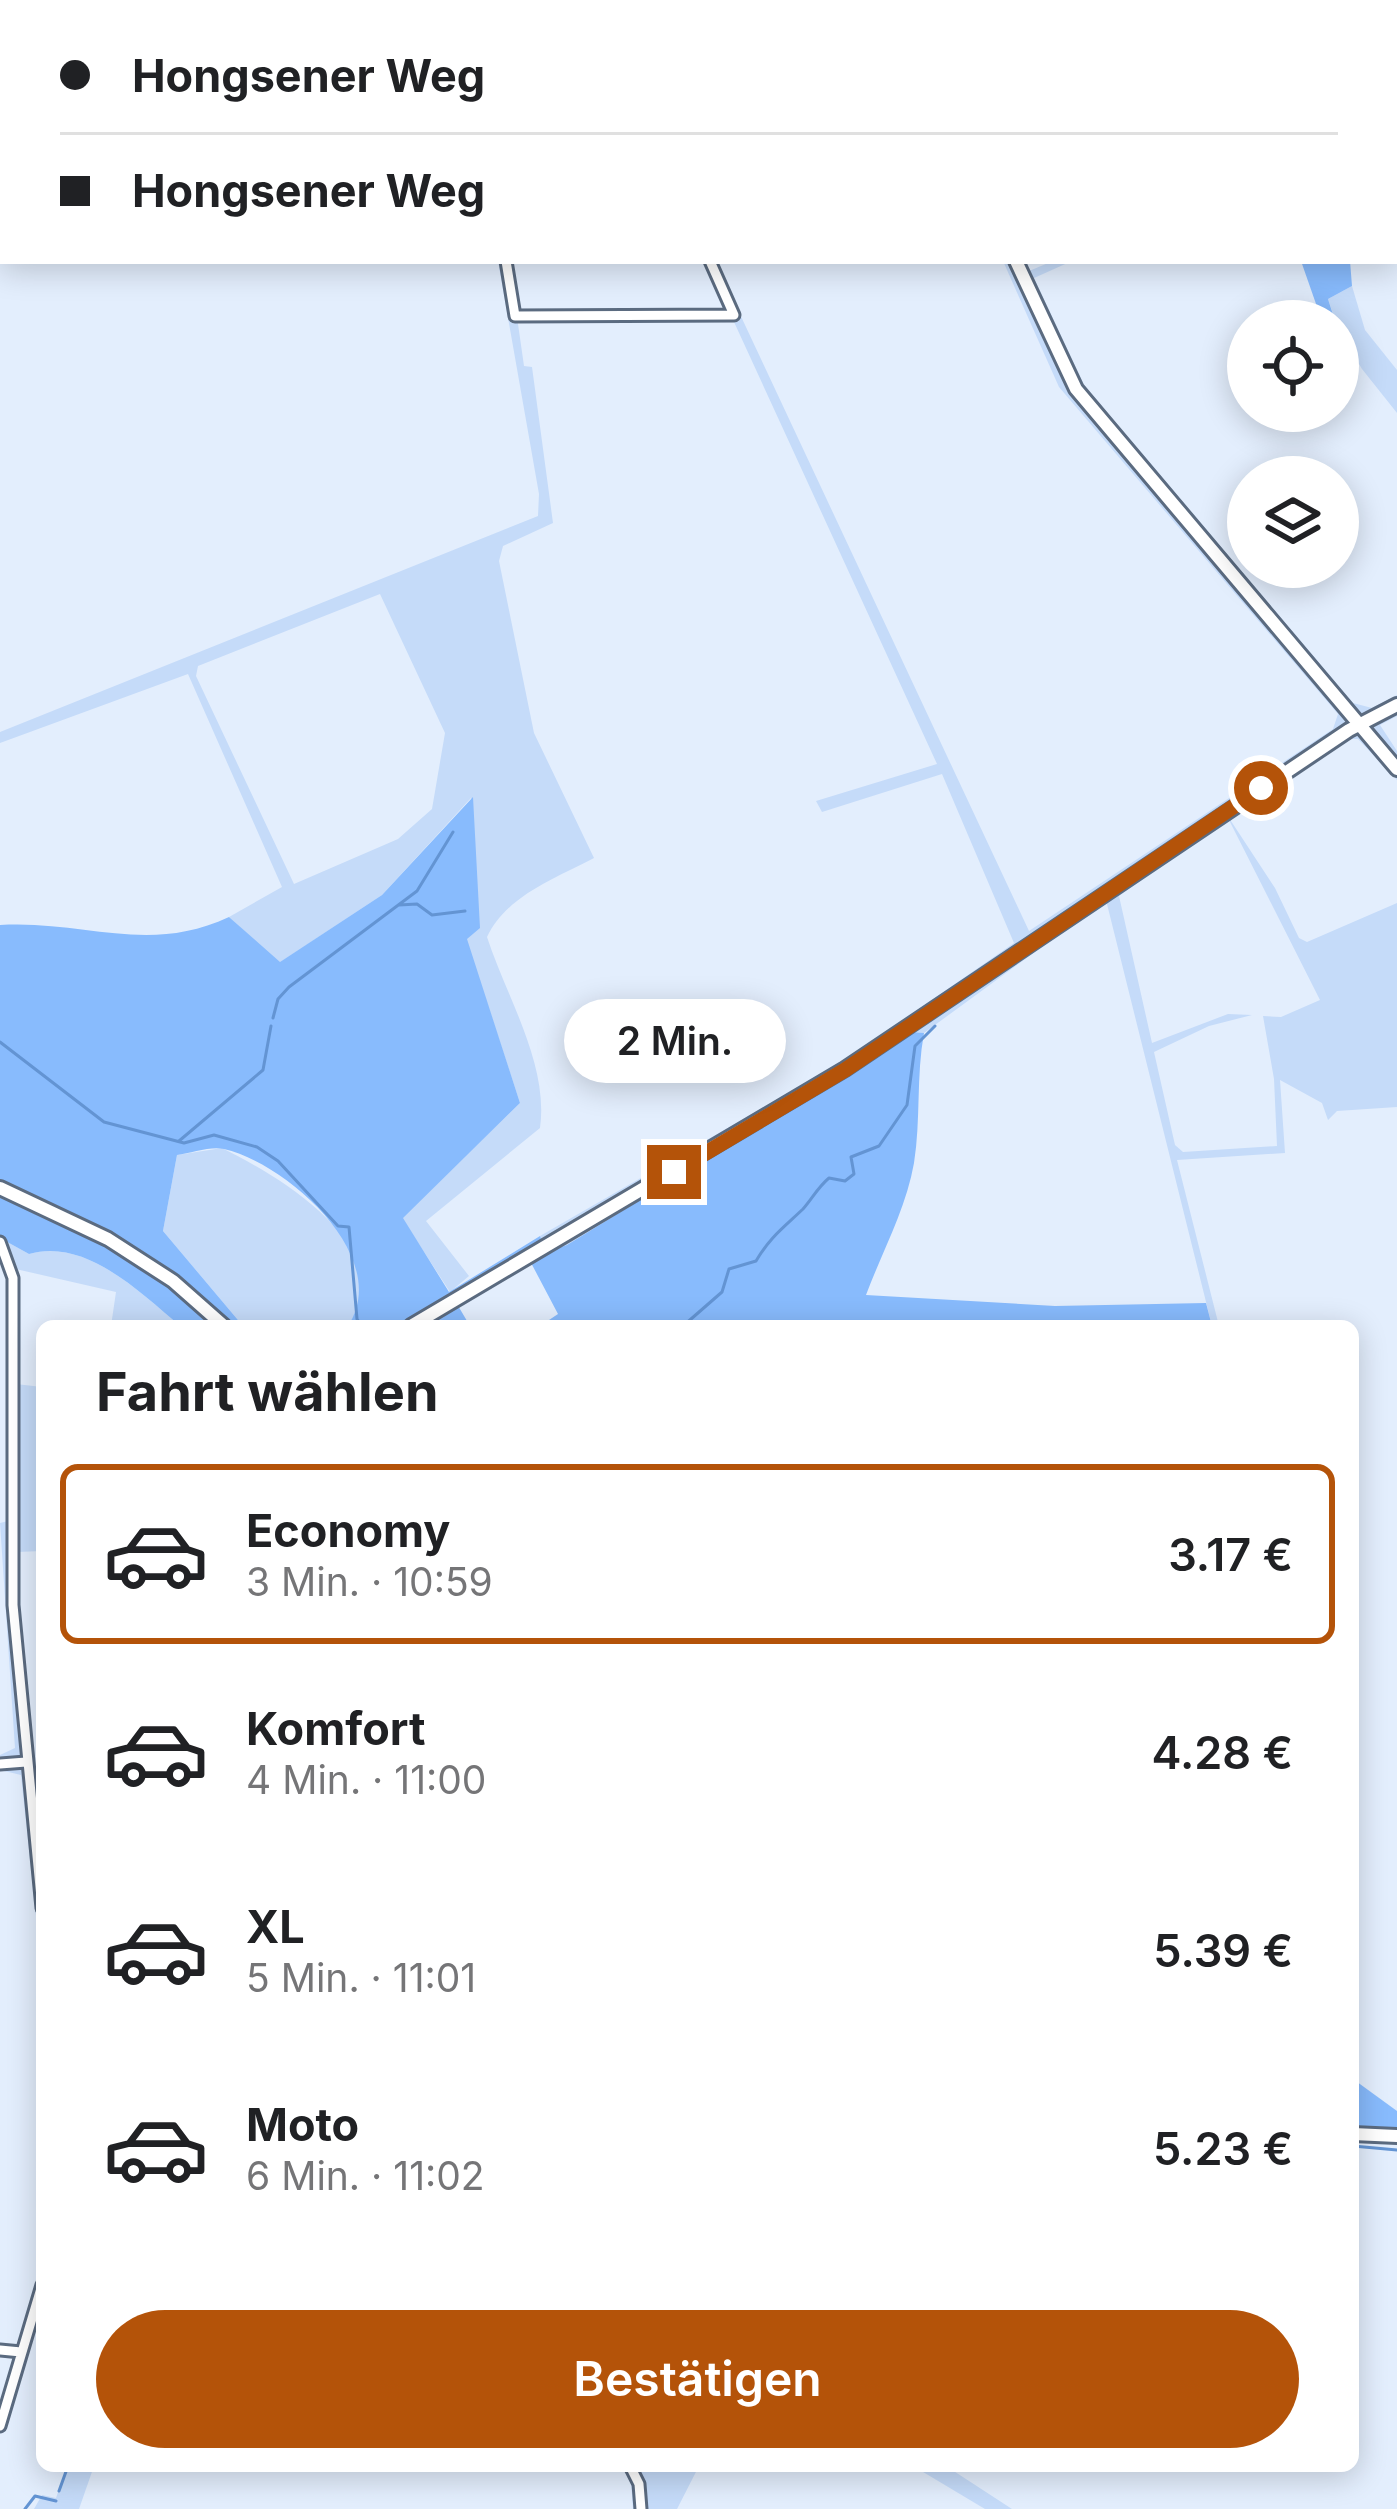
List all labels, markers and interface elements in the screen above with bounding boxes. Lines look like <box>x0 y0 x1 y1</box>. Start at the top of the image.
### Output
text: Hongsener Weg <box>132 48 485 103</box>
text: Hongsener Weg <box>132 163 485 218</box>
map controls <box>1227 300 1359 588</box>
button: locate <box>1227 300 1359 432</box>
button: layers <box>1227 456 1359 588</box>
route start <box>1234 761 1288 815</box>
callout: 2 Min. <box>563 998 785 1082</box>
text: 2 Min. <box>617 1017 733 1064</box>
route end <box>647 1145 701 1199</box>
text: Fahrt wählen <box>96 1359 439 1424</box>
icon: car <box>102 1500 210 1608</box>
text: Economy <box>246 1503 450 1558</box>
text: 3.17 € <box>1168 1527 1293 1582</box>
text: 3 Min. · 10:59 <box>246 1558 493 1605</box>
icon: car <box>102 1698 210 1806</box>
text: Komfort <box>246 1701 425 1756</box>
text: 4.28 € <box>1151 1725 1293 1780</box>
text: 4 Min. · 11:00 <box>246 1756 486 1803</box>
icon: car <box>102 1896 210 2004</box>
text: XL <box>246 1899 305 1954</box>
text: 5.39 € <box>1153 1923 1293 1978</box>
text: 5 Min. · 11:01 <box>246 1954 476 2001</box>
icon: car <box>102 2094 210 2202</box>
text: Moto <box>246 2097 359 2152</box>
text: 5.23 € <box>1153 2121 1293 2176</box>
text: 6 Min. · 11:02 <box>246 2152 485 2199</box>
button: Bestätigen <box>96 2310 1299 2448</box>

